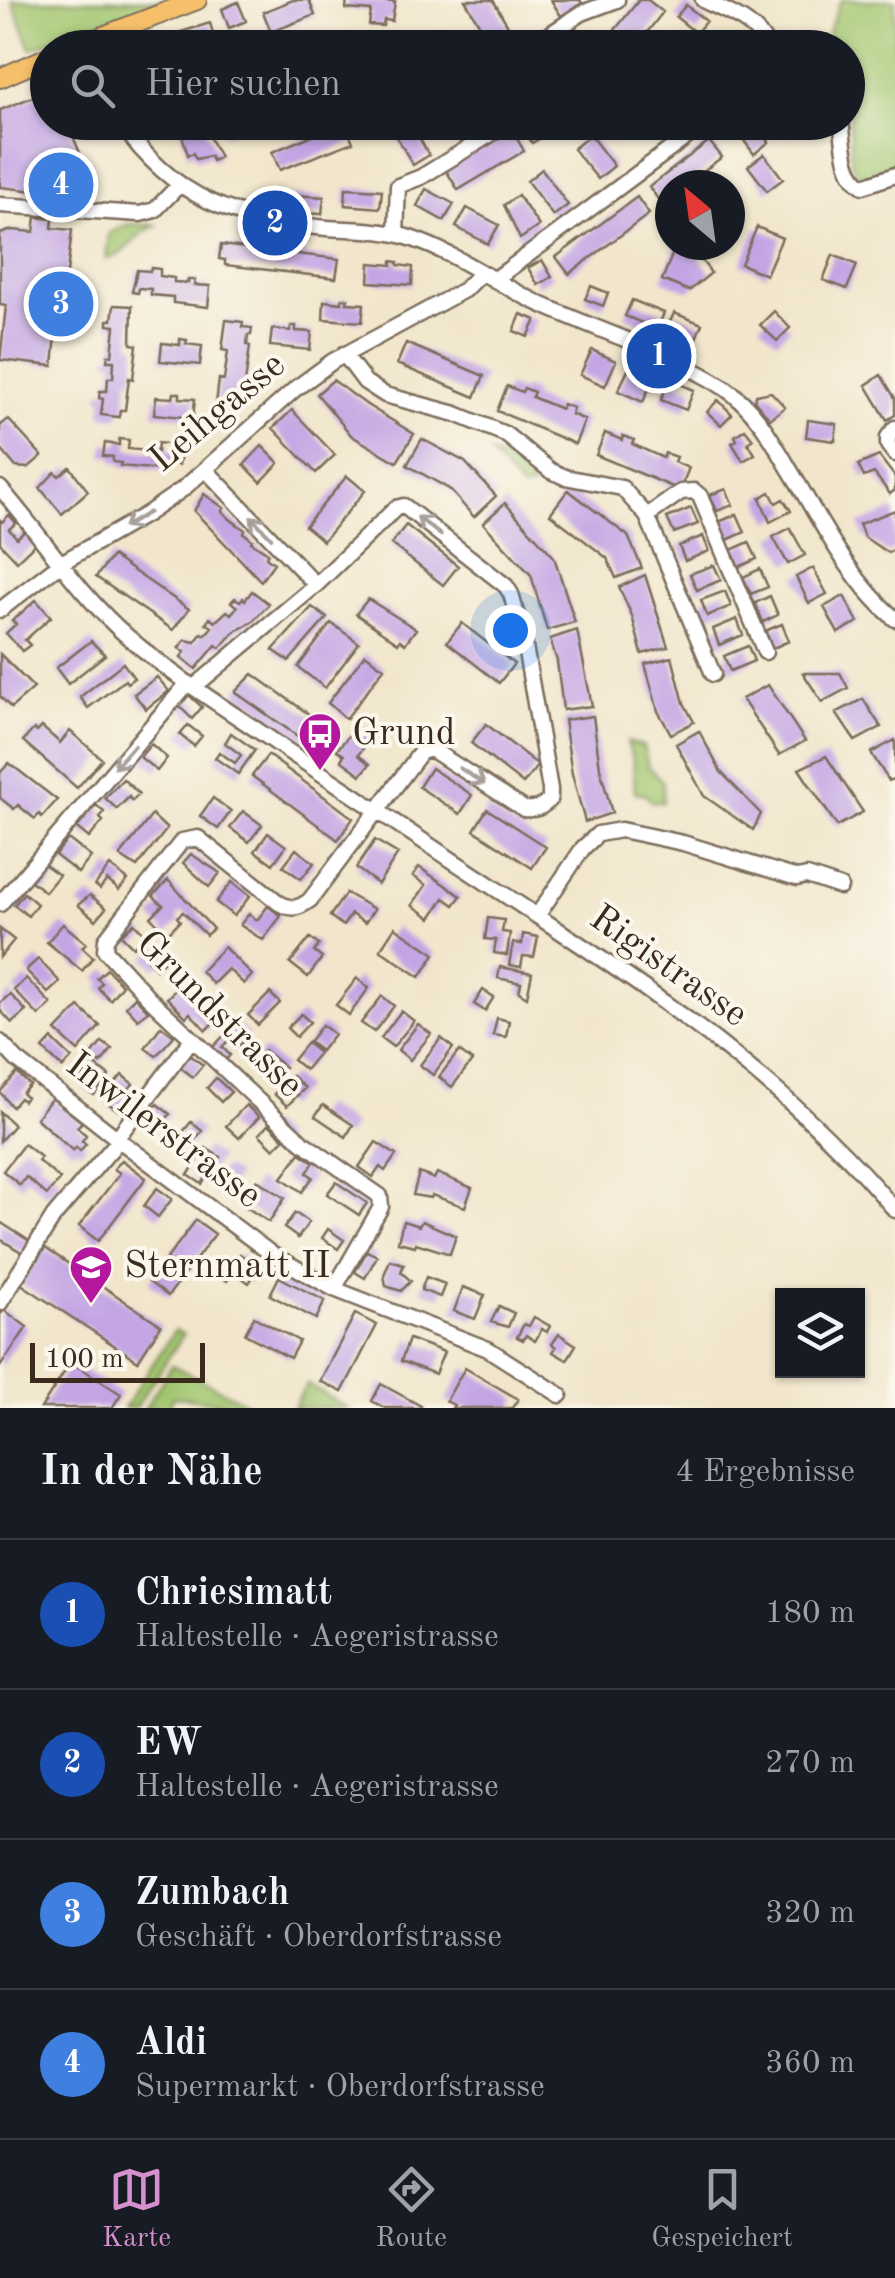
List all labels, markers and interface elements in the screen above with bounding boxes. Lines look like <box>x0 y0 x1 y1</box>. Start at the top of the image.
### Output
search box <box>30 30 865 140</box>
icon: search <box>65 58 120 113</box>
text: Hier suchen <box>145 66 341 104</box>
pin: 4 <box>28 148 94 222</box>
north arrow <box>655 170 745 260</box>
pin: 2 <box>242 186 308 260</box>
pin: 3 <box>28 266 94 342</box>
pin: 1 <box>626 318 692 394</box>
street label: Leihgasse <box>143 346 293 480</box>
one-way arrow <box>122 510 151 530</box>
one-way arrow <box>249 516 273 540</box>
one-way arrow <box>416 516 443 537</box>
your location <box>485 605 536 656</box>
bus stop icon: Grund <box>297 711 343 772</box>
place label: Grund <box>352 715 456 753</box>
one-way arrow <box>113 743 135 769</box>
one-way arrow <box>457 765 486 786</box>
street label: Rigistrasse <box>582 899 754 1035</box>
street label: Grundstrasse <box>128 924 310 1106</box>
street label: Inwilerstrasse <box>58 1046 268 1216</box>
school or university icon: Sternmatt II <box>68 1244 114 1305</box>
place label: Sternmatt II <box>124 1248 331 1286</box>
map controls <box>775 1288 865 1378</box>
button: layers <box>775 1288 865 1378</box>
scale bar <box>30 1338 205 1382</box>
text: 100 m <box>45 1346 124 1374</box>
text: In der Nähe <box>40 1452 263 1494</box>
text: 4 Ergebnisse <box>675 1457 855 1489</box>
text: Chriesimatt <box>135 1575 332 1613</box>
text: 1 <box>63 1598 82 1630</box>
text: 180 m <box>765 1598 855 1630</box>
text: Haltestelle · Aegeristrasse <box>135 1622 499 1654</box>
text: EW <box>135 1725 202 1763</box>
text: 2 <box>63 1748 82 1780</box>
text: 270 m <box>765 1748 855 1780</box>
text: Haltestelle · Aegeristrasse <box>135 1772 499 1804</box>
text: Zumbach <box>135 1875 290 1913</box>
text: 3 <box>63 1898 82 1930</box>
text: 320 m <box>765 1898 855 1930</box>
text: Geschäft · Oberdorfstrasse <box>135 1922 502 1954</box>
text: Aldi <box>135 2025 207 2063</box>
text: 4 <box>63 2048 82 2080</box>
text: 360 m <box>765 2048 855 2080</box>
text: Supermarkt · Oberdorfstrasse <box>135 2072 545 2104</box>
tab: Karte <box>102 2162 171 2257</box>
tab: Route <box>375 2162 447 2257</box>
tab: Gespeichert <box>651 2162 793 2257</box>

